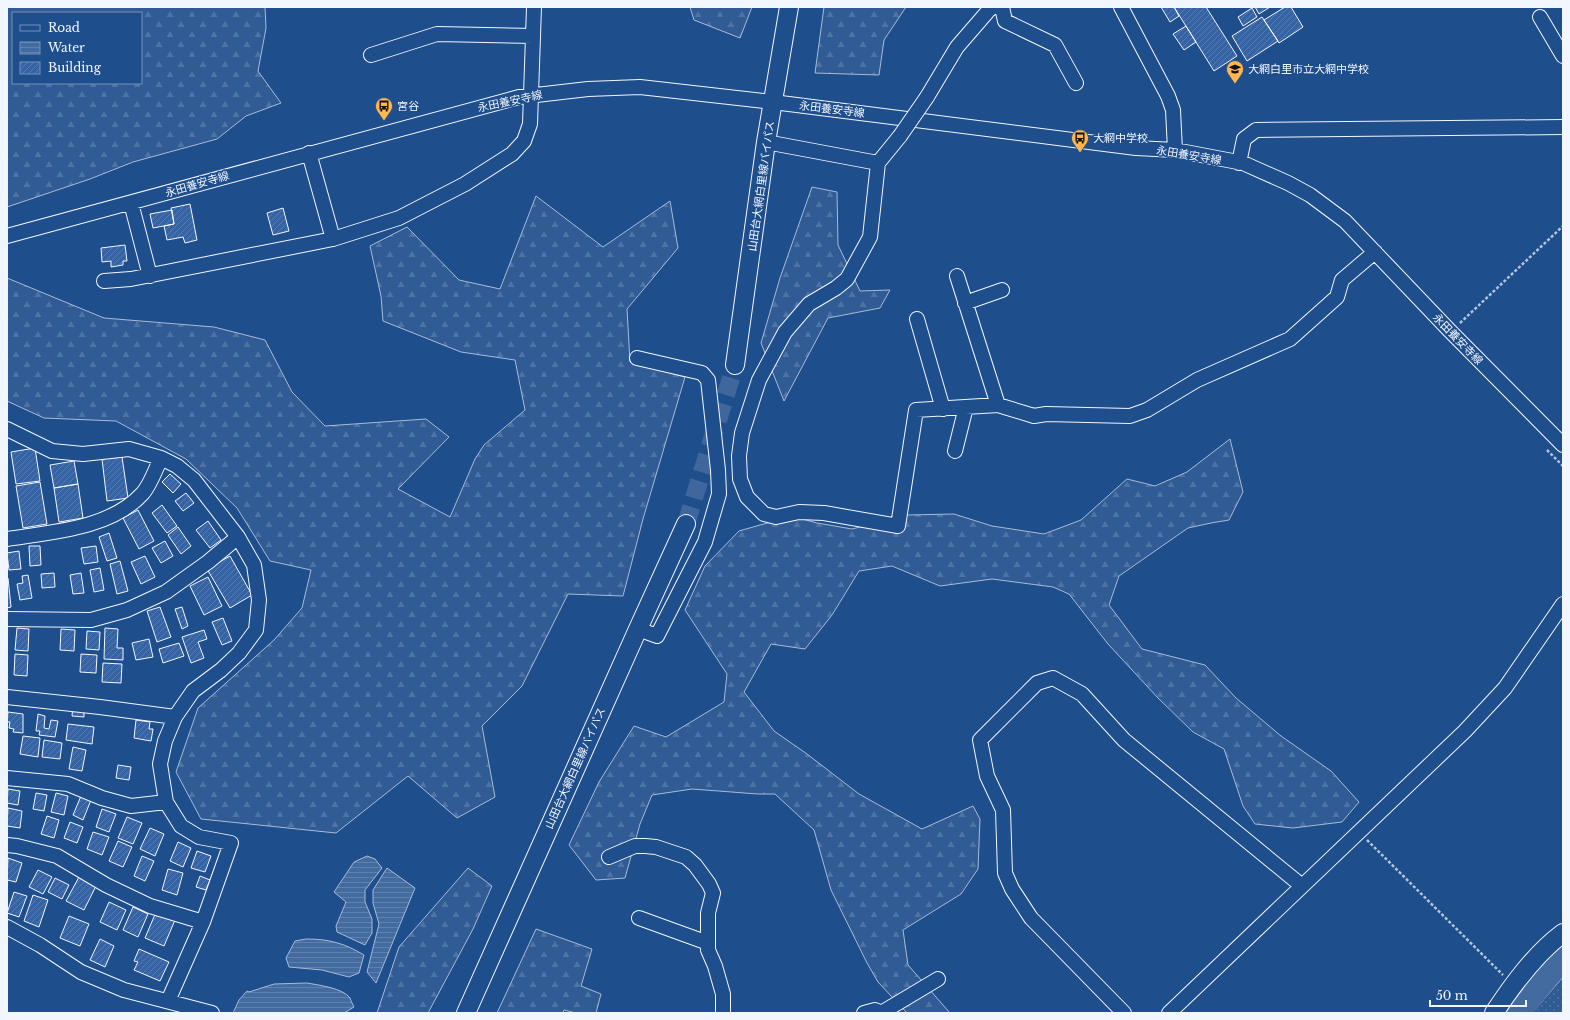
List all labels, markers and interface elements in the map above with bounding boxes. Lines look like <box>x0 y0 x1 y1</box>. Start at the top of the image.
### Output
legend <box>12 12 142 84</box>
text: Road <box>48 20 80 35</box>
text: Water <box>47 40 85 55</box>
school or university icon: 大網白里市立大網中学校 <box>1225 59 1245 84</box>
text: Building <box>48 60 102 75</box>
place label: 大網白里市立大網中学校 <box>1248 62 1369 76</box>
street label: 永田養安寺線 <box>476 87 544 115</box>
bus stop icon: 宮谷 <box>374 96 394 121</box>
street label: 永田養安寺線 <box>798 98 866 120</box>
place label: 宮谷 <box>397 99 419 113</box>
street label: 山田台大網白里線バイパス <box>745 120 777 252</box>
bus stop icon: 大網中学校 <box>1070 128 1090 153</box>
place label: 大網中学校 <box>1093 131 1148 145</box>
street label: 永田養安寺線 <box>1155 143 1223 167</box>
street label: 永田養安寺線 <box>163 168 231 200</box>
street label: 永田養安寺線 <box>1430 310 1486 368</box>
street label: 山田台大網白里線バイパス <box>542 705 608 831</box>
scale bar <box>1430 982 1526 1008</box>
text: 50 m <box>1436 988 1468 1003</box>

